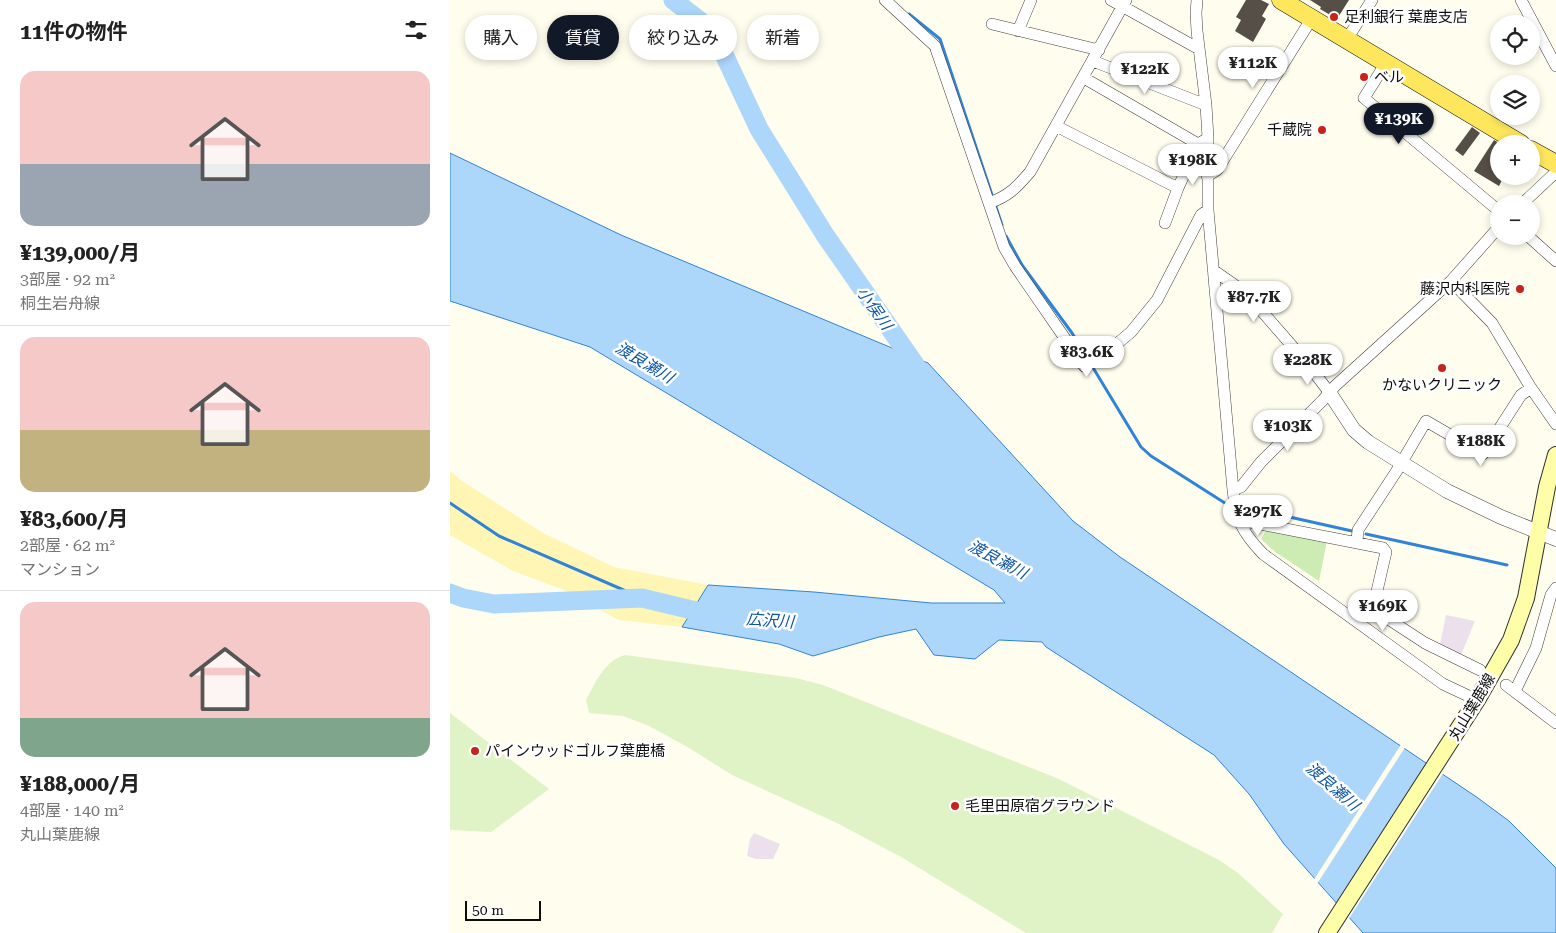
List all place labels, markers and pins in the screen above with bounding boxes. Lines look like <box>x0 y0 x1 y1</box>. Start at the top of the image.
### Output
place label: 足利銀行 葉鹿支店 <box>1344 8 1468 26</box>
marker: 足利銀行 葉鹿支店 <box>1328 11 1340 23</box>
pin: ¥112K <box>1218 46 1288 89</box>
pin: ¥122K <box>1110 52 1180 95</box>
place label: ベル <box>1374 68 1404 86</box>
marker: ベル <box>1358 71 1370 83</box>
pin: ¥139K <box>1364 102 1434 145</box>
place label: 千蔵院 <box>1267 121 1312 139</box>
marker: 千蔵院 <box>1316 124 1328 136</box>
pin: ¥198K <box>1158 144 1228 186</box>
pin: ¥87.7K <box>1213 280 1295 323</box>
place label: 藤沢内科医院 <box>1420 280 1510 298</box>
marker: 藤沢内科医院 <box>1514 283 1526 295</box>
pin: ¥83.6K <box>1046 336 1128 378</box>
pin: ¥228K <box>1273 344 1343 386</box>
marker: かないクリニック <box>1436 362 1448 374</box>
place label: かないクリニック <box>1382 376 1502 394</box>
pin: ¥103K <box>1253 410 1323 452</box>
pin: ¥188K <box>1446 424 1516 467</box>
pin: ¥297K <box>1223 494 1293 537</box>
pin: ¥169K <box>1348 590 1418 632</box>
place label: パインウッドゴルフ葉鹿橋 <box>485 742 665 760</box>
marker: パインウッドゴルフ葉鹿橋 <box>469 745 481 757</box>
place label: 毛里田原宿グラウンド <box>965 797 1115 815</box>
marker: 毛里田原宿グラウンド <box>949 800 961 812</box>

